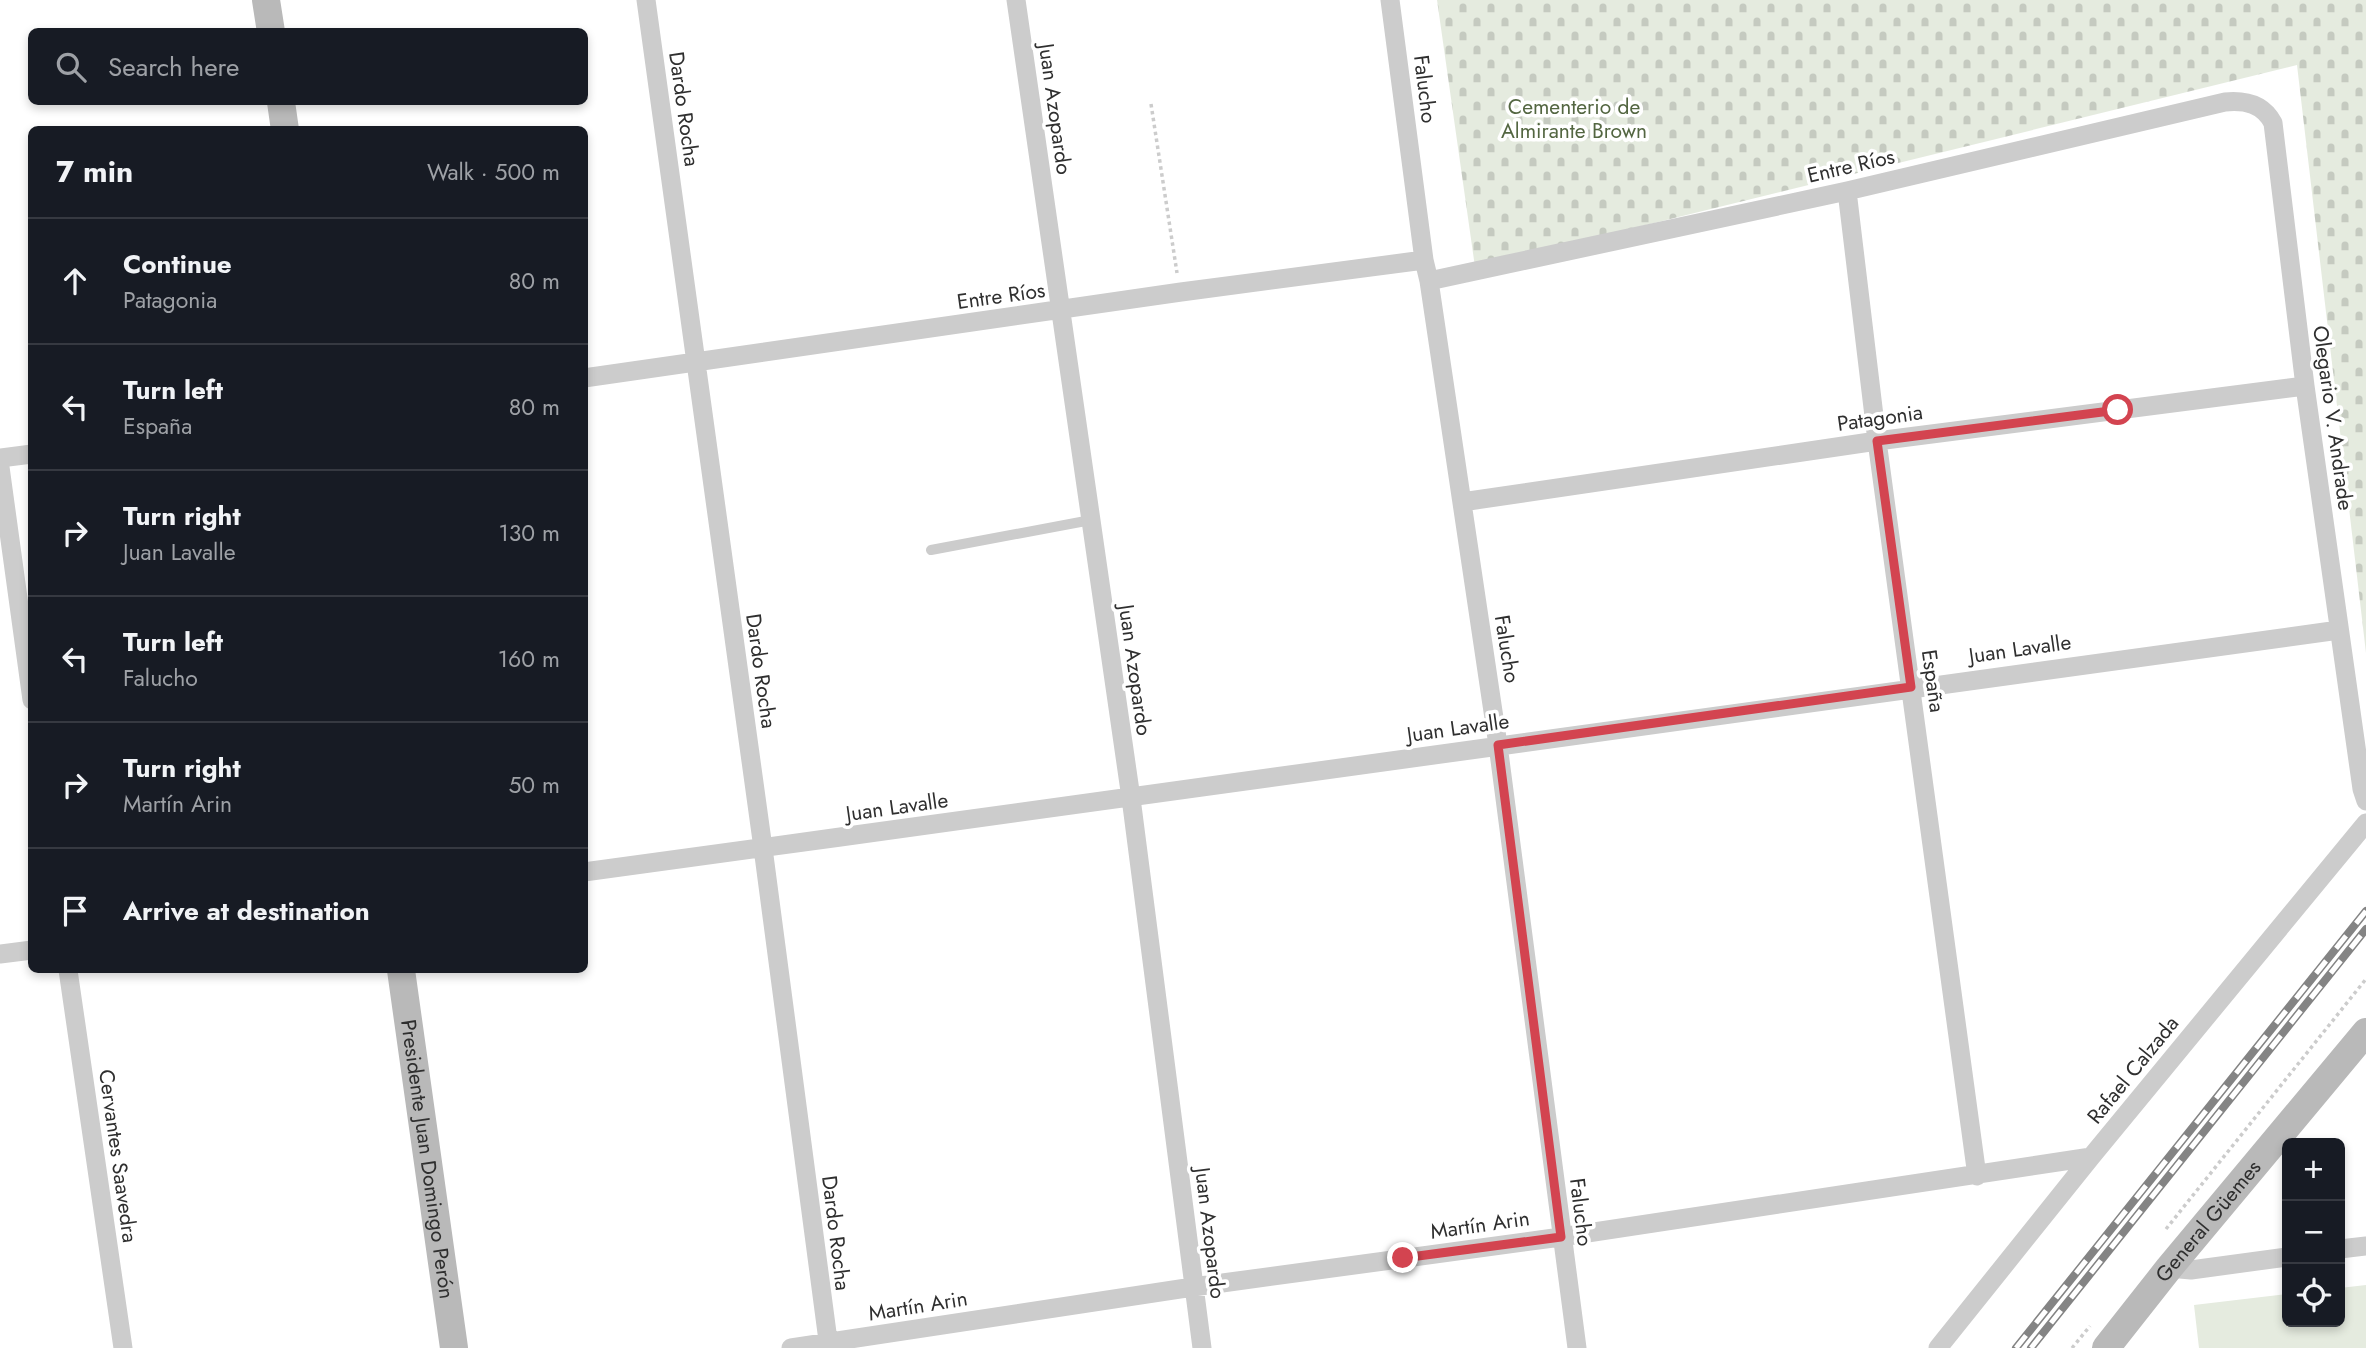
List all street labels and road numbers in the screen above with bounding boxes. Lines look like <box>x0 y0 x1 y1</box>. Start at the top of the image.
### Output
street label: Juan Azopardo <box>1031 39 1079 176</box>
street label: Dardo Rocha <box>661 50 707 168</box>
street label: Falucho <box>1406 53 1444 125</box>
street label: Entre Ríos <box>1804 141 1898 191</box>
street label: Entre Ríos <box>955 275 1047 317</box>
street label: Olegario V. Andrade <box>2305 324 2361 512</box>
street label: Patagonia <box>1835 397 1925 439</box>
street label: Juan Azopardo <box>1111 600 1159 737</box>
street label: Dardo Rocha <box>738 612 784 730</box>
street label: Falucho <box>1487 613 1527 685</box>
street label: Juan Lavalle <box>1964 627 2073 671</box>
street label: España <box>1914 648 1952 714</box>
street label: Juan Lavalle <box>1402 706 1511 750</box>
street label: Juan Lavalle <box>841 785 950 829</box>
street label: Rafael Calzada <box>2080 1010 2186 1130</box>
street label: Presidente Juan Domingo Perón <box>393 1018 462 1301</box>
street label: Cervantes Saavedra <box>91 1067 145 1245</box>
street label: General Güemes <box>2148 1153 2268 1289</box>
street label: Juan Azopardo <box>1187 1163 1233 1300</box>
street label: Dardo Rocha <box>814 1174 858 1292</box>
street label: Falucho <box>1562 1176 1600 1248</box>
street label: Martín Arin <box>1429 1203 1531 1247</box>
street label: Martín Arin <box>866 1283 970 1329</box>

